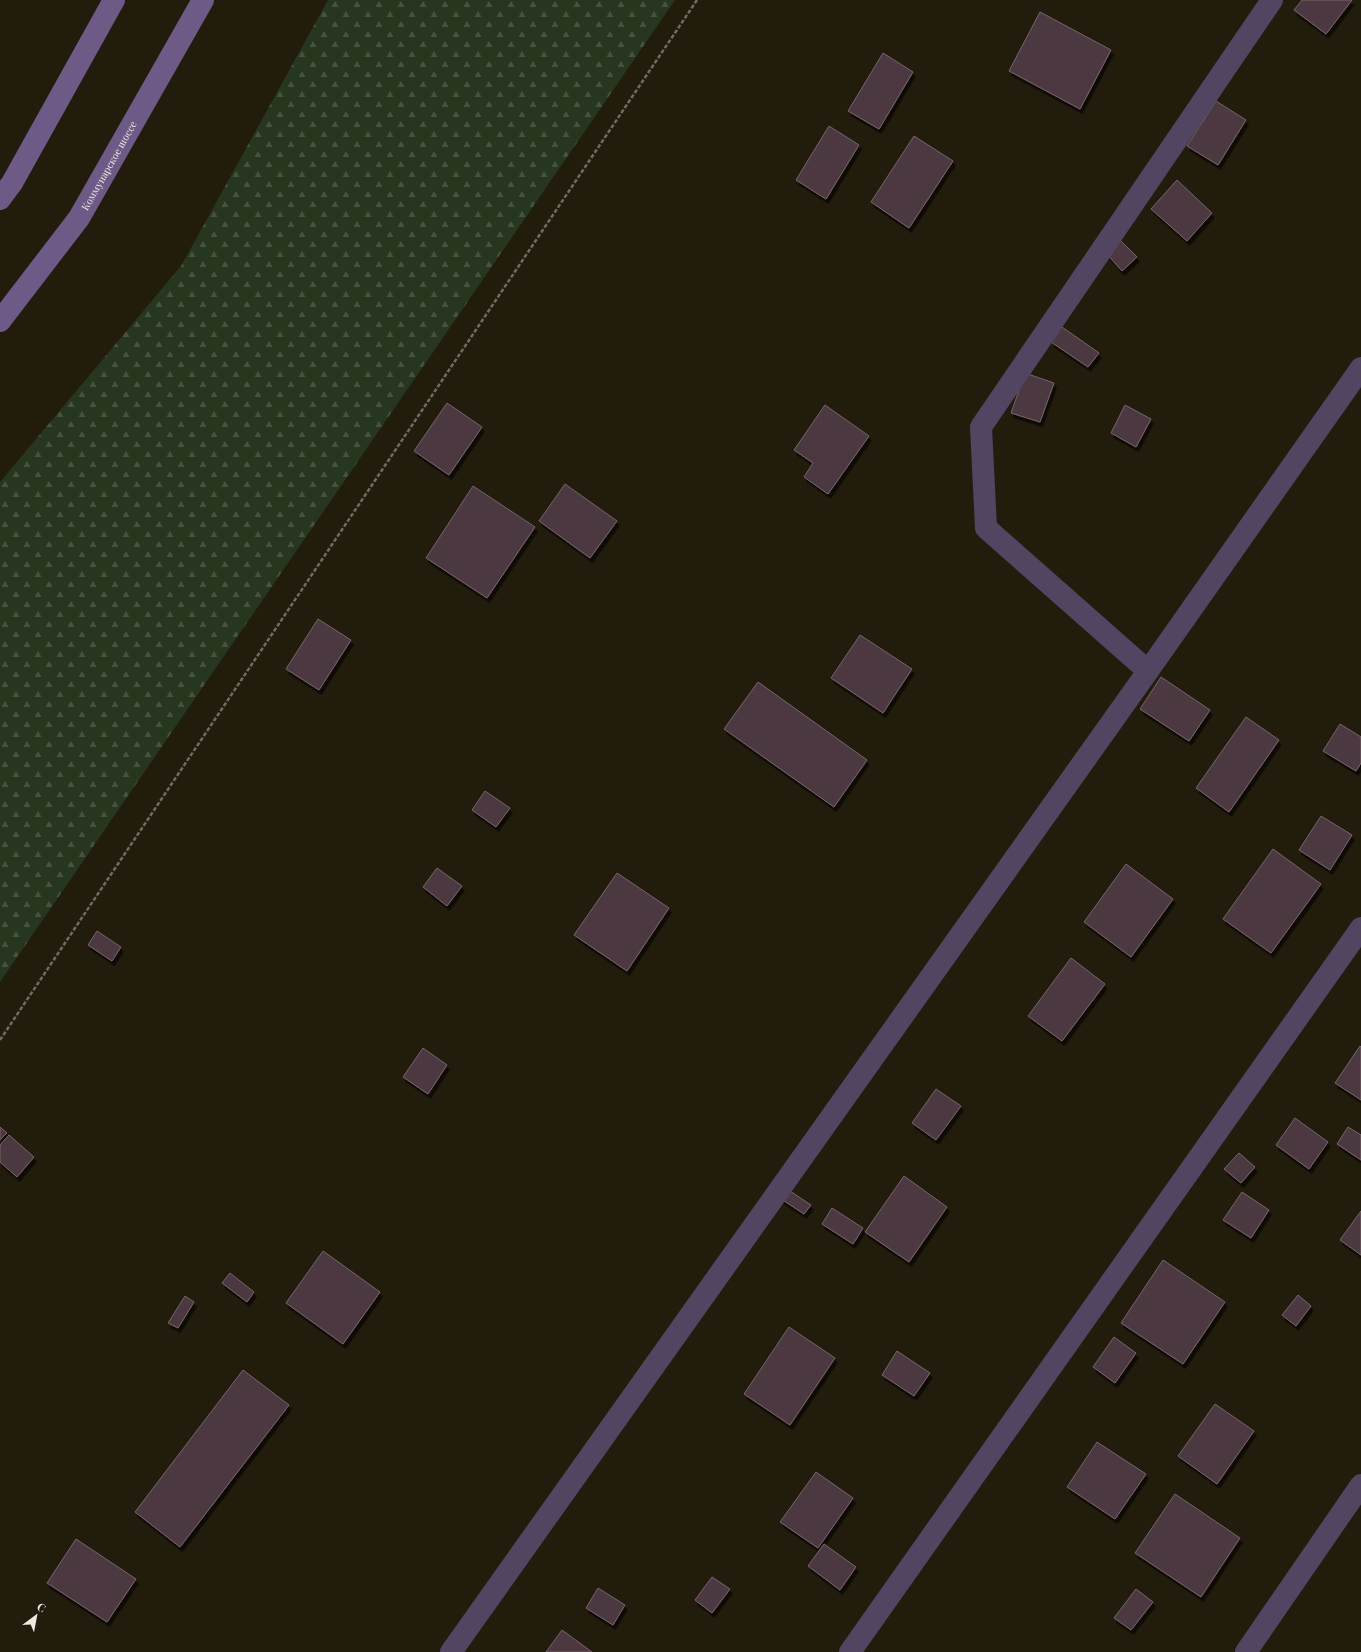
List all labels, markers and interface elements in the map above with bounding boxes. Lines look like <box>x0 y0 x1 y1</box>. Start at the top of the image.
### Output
street label: Коммунарское шоссе <box>78 119 140 213</box>
north arrow <box>16 1596 56 1636</box>
text: С <box>34 1599 49 1616</box>

